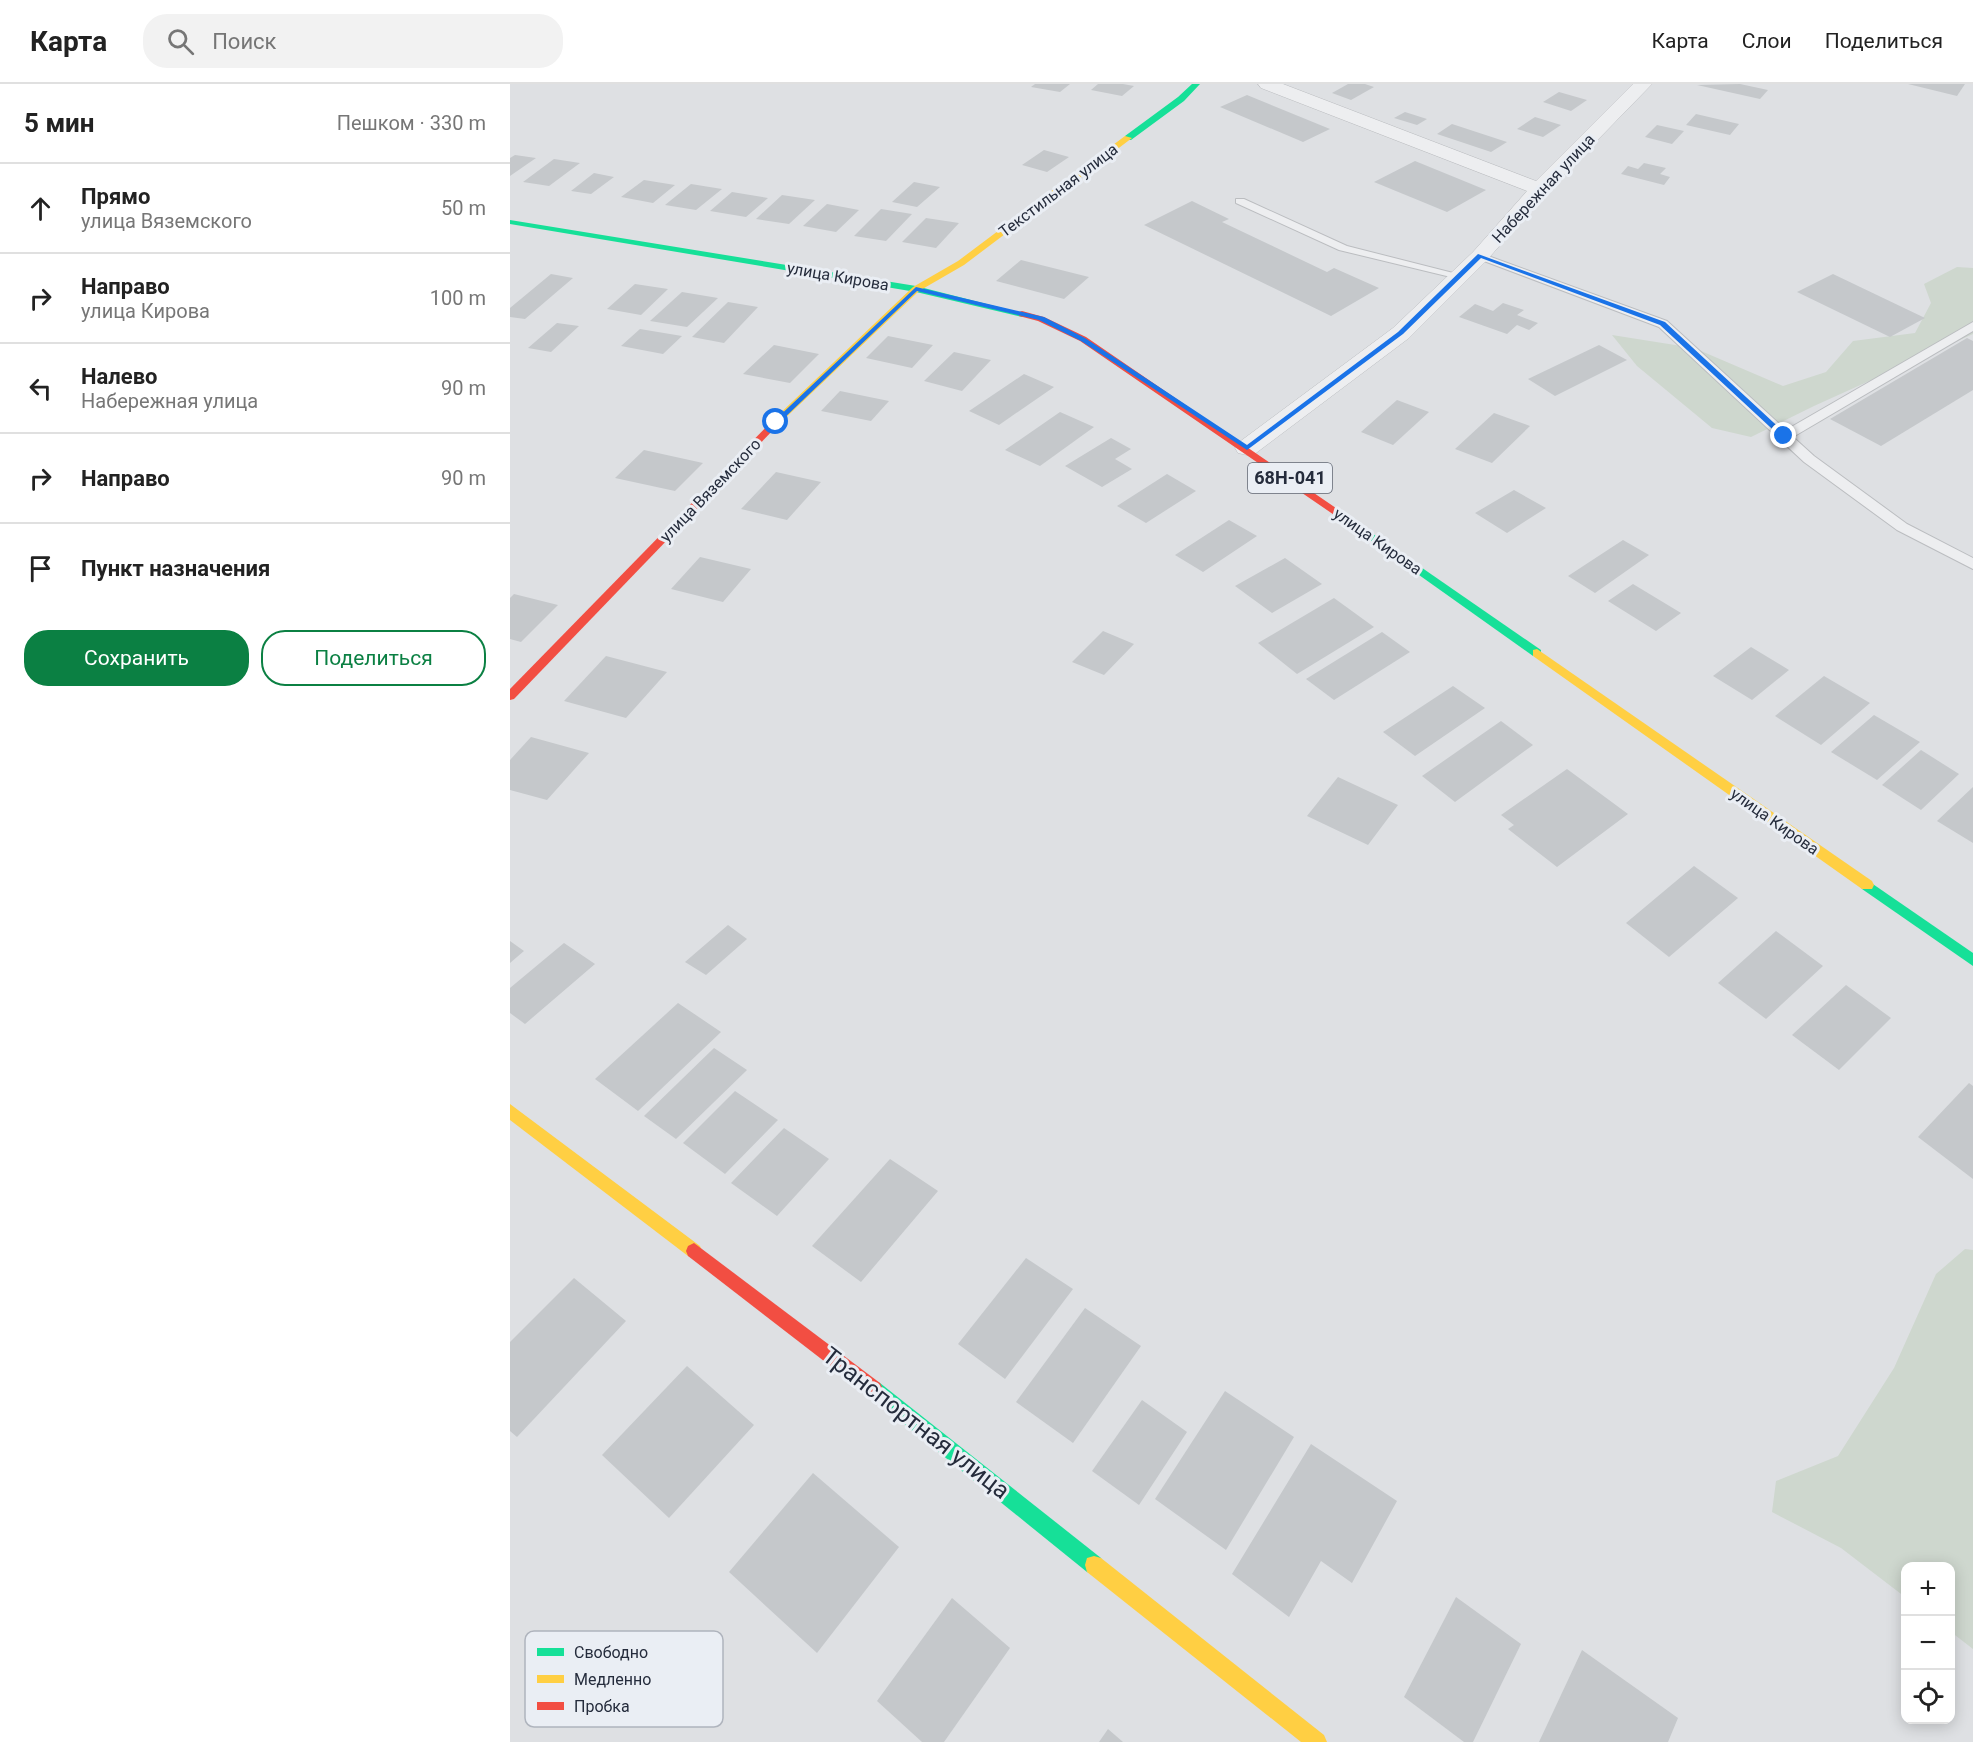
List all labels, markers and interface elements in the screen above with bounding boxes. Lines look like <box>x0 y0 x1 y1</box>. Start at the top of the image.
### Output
search box <box>143 14 563 68</box>
text: Карта <box>30 25 107 58</box>
icon: search <box>164 25 197 58</box>
text: Поиск <box>212 29 277 54</box>
text: Карта <box>1652 29 1709 53</box>
text: Слои <box>1742 29 1792 53</box>
text: Поделиться <box>1825 29 1943 53</box>
text: 5 мин <box>24 108 95 138</box>
text: Пешком · 330 m <box>337 111 486 135</box>
street label: Набережная улица <box>1488 130 1599 247</box>
street label: Текстильная улица <box>995 140 1121 241</box>
text: Прямо <box>81 184 150 209</box>
icon: ahead <box>24 192 57 225</box>
text: 50 m <box>441 196 486 220</box>
text: улица Вяземского <box>81 209 252 233</box>
street label: улица Кирова <box>785 258 890 295</box>
text: Направо <box>81 274 170 299</box>
icon: right <box>24 282 57 315</box>
text: 100 m <box>430 286 486 310</box>
text: улица Кирова <box>81 299 210 323</box>
text: Налево <box>81 364 158 389</box>
icon: left <box>24 372 57 405</box>
text: 90 m <box>441 376 486 400</box>
text: Набережная улица <box>81 389 258 413</box>
route start <box>762 408 788 434</box>
route end <box>1770 422 1796 448</box>
street label: улица Вяземского <box>656 435 765 546</box>
icon: right <box>24 462 57 495</box>
road number: 68Н-041 <box>1248 463 1332 493</box>
text: Направо <box>81 466 170 491</box>
text: 90 m <box>441 466 486 490</box>
street label: улица Кирова <box>1330 504 1425 579</box>
icon: arrive <box>24 552 57 585</box>
text: Пункт назначения <box>81 556 270 581</box>
button: Сохранить <box>24 630 249 686</box>
button: Поделиться <box>261 630 486 686</box>
street label: улица Кирова <box>1727 784 1822 859</box>
street label: Транспортная улица <box>817 1341 1015 1505</box>
map controls <box>1901 1562 1955 1724</box>
button: + <box>1901 1562 1955 1616</box>
button: − <box>1901 1616 1955 1670</box>
legend <box>525 1631 723 1727</box>
text: Свободно <box>574 1643 648 1662</box>
text: Медленно <box>574 1670 651 1689</box>
button: locate <box>1901 1670 1955 1724</box>
text: Пробка <box>574 1697 630 1716</box>

